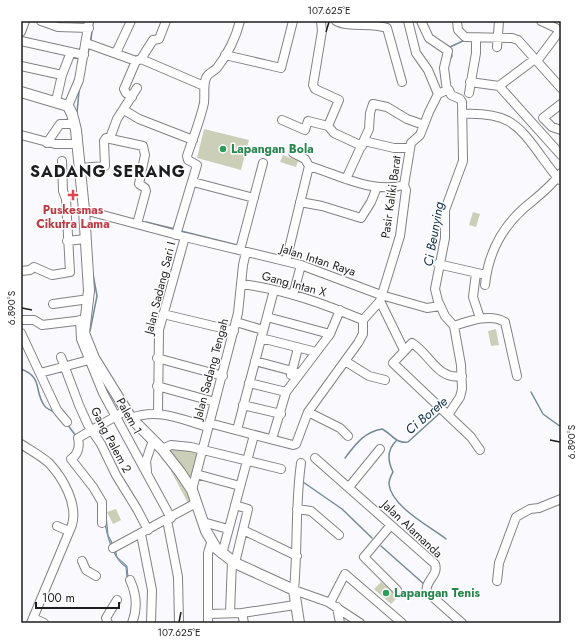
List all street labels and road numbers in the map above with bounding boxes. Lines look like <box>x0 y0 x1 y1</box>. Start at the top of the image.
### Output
street label: Pasir Kaliki Barat <box>376 154 406 240</box>
street label: Jalan Intan Raya <box>276 239 358 281</box>
street label: Jalan Sadang Sari I <box>139 240 180 338</box>
street label: Gang Intan X <box>260 267 329 301</box>
street label: Jalan Sadang Tengah <box>188 316 233 424</box>
street label: Palem 1 <box>112 394 146 438</box>
street label: Gang Palem 2 <box>86 404 136 476</box>
street label: Jalan Alamanda <box>376 495 447 562</box>

